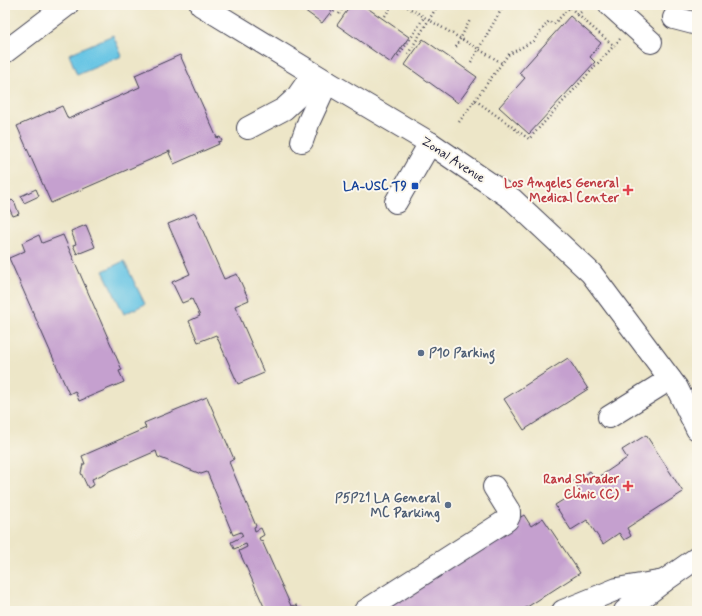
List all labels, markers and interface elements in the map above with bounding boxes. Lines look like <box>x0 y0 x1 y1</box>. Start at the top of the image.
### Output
street label: Zonal Avenue <box>418 133 488 187</box>
place label: Los Angeles General Medical Center <box>504 175 620 207</box>
place label: LA-USC T9 <box>343 178 408 195</box>
marker: LA-USC T9 <box>410 181 420 191</box>
marker: Los Angeles General Medical Center <box>622 184 634 196</box>
place label: P10 Parking <box>429 345 495 365</box>
marker: P10 Parking <box>416 348 426 358</box>
place label: Rand Shrader Clinic (C) <box>543 471 620 503</box>
marker: Rand Shrader Clinic (C) <box>622 480 634 492</box>
place label: P5P21 LA General MC Parking <box>335 490 441 523</box>
marker: P5P21 LA General MC Parking <box>443 500 453 510</box>

